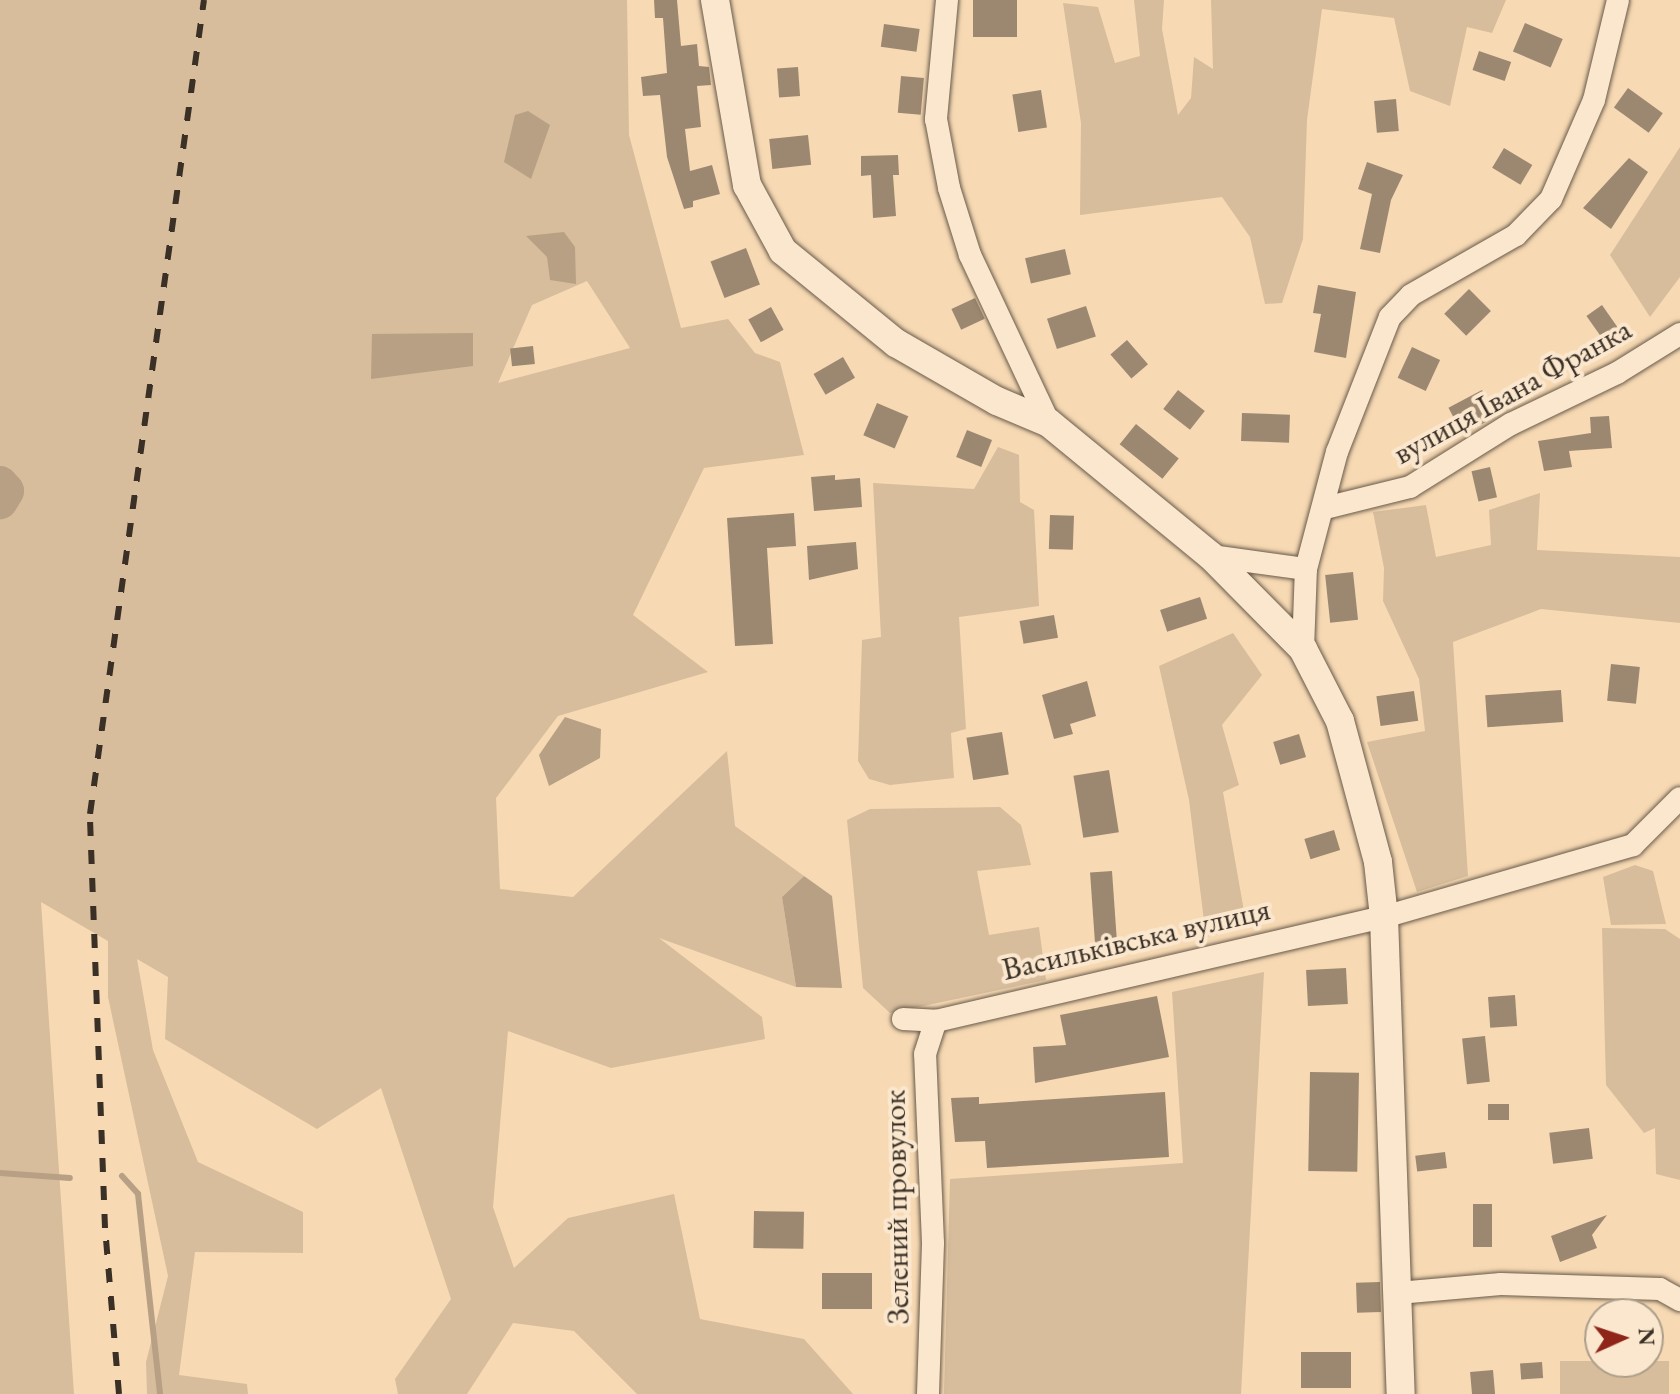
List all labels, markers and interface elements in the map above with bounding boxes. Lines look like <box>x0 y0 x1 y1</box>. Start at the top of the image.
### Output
street label: вулиця Івана Франка <box>1386 310 1638 472</box>
street label: Васильківська вулиця <box>998 889 1274 989</box>
street label: Зелений провулок <box>875 1089 917 1325</box>
north arrow <box>1584 1298 1664 1378</box>
text: N <box>1632 1327 1661 1346</box>

